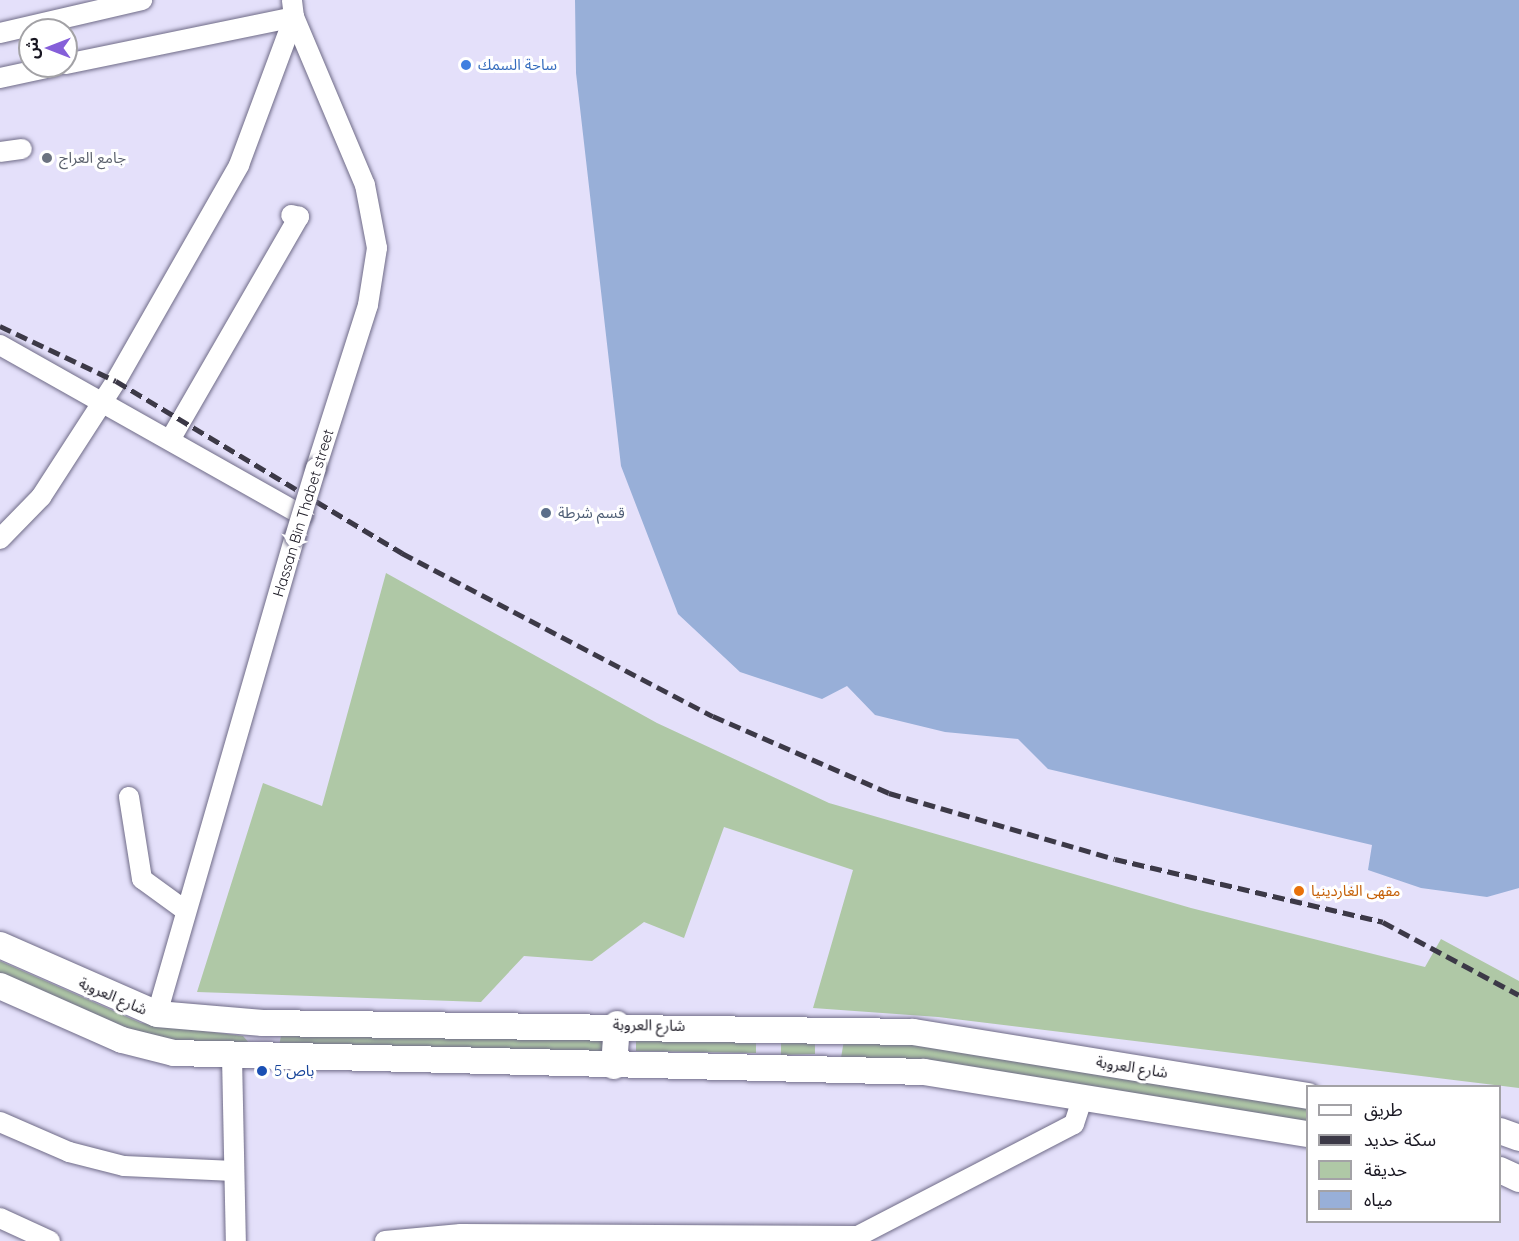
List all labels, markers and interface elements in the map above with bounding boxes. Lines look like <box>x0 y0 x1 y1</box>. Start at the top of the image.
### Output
north arrow <box>18 18 78 78</box>
text: ش <box>22 37 42 59</box>
place label: ساحة السمك <box>478 56 557 74</box>
marker: ساحة السمك <box>459 58 473 72</box>
place label: جامع العراج <box>59 149 126 167</box>
marker: جامع العراج <box>40 151 54 165</box>
street label: Hassan Bin Thabet street <box>269 427 337 599</box>
place label: قسم شرطة <box>558 504 625 522</box>
marker: قسم شرطة <box>539 506 553 520</box>
place label: مقهى الغاردينيا <box>1311 882 1400 900</box>
marker: مقهى الغاردينيا <box>1292 884 1306 898</box>
street label: شارع العروبة <box>76 974 150 1018</box>
street label: شارع العروبة <box>613 1015 685 1035</box>
street label: شارع العروبة <box>1095 1052 1169 1082</box>
place label: باص 5 <box>274 1062 314 1080</box>
marker: باص 5 <box>255 1064 269 1078</box>
legend <box>1306 1085 1501 1223</box>
text: طريق <box>1364 1098 1403 1121</box>
text: سكة حديد <box>1364 1128 1436 1151</box>
text: حديقة <box>1364 1158 1407 1181</box>
text: مياه <box>1364 1188 1393 1211</box>

